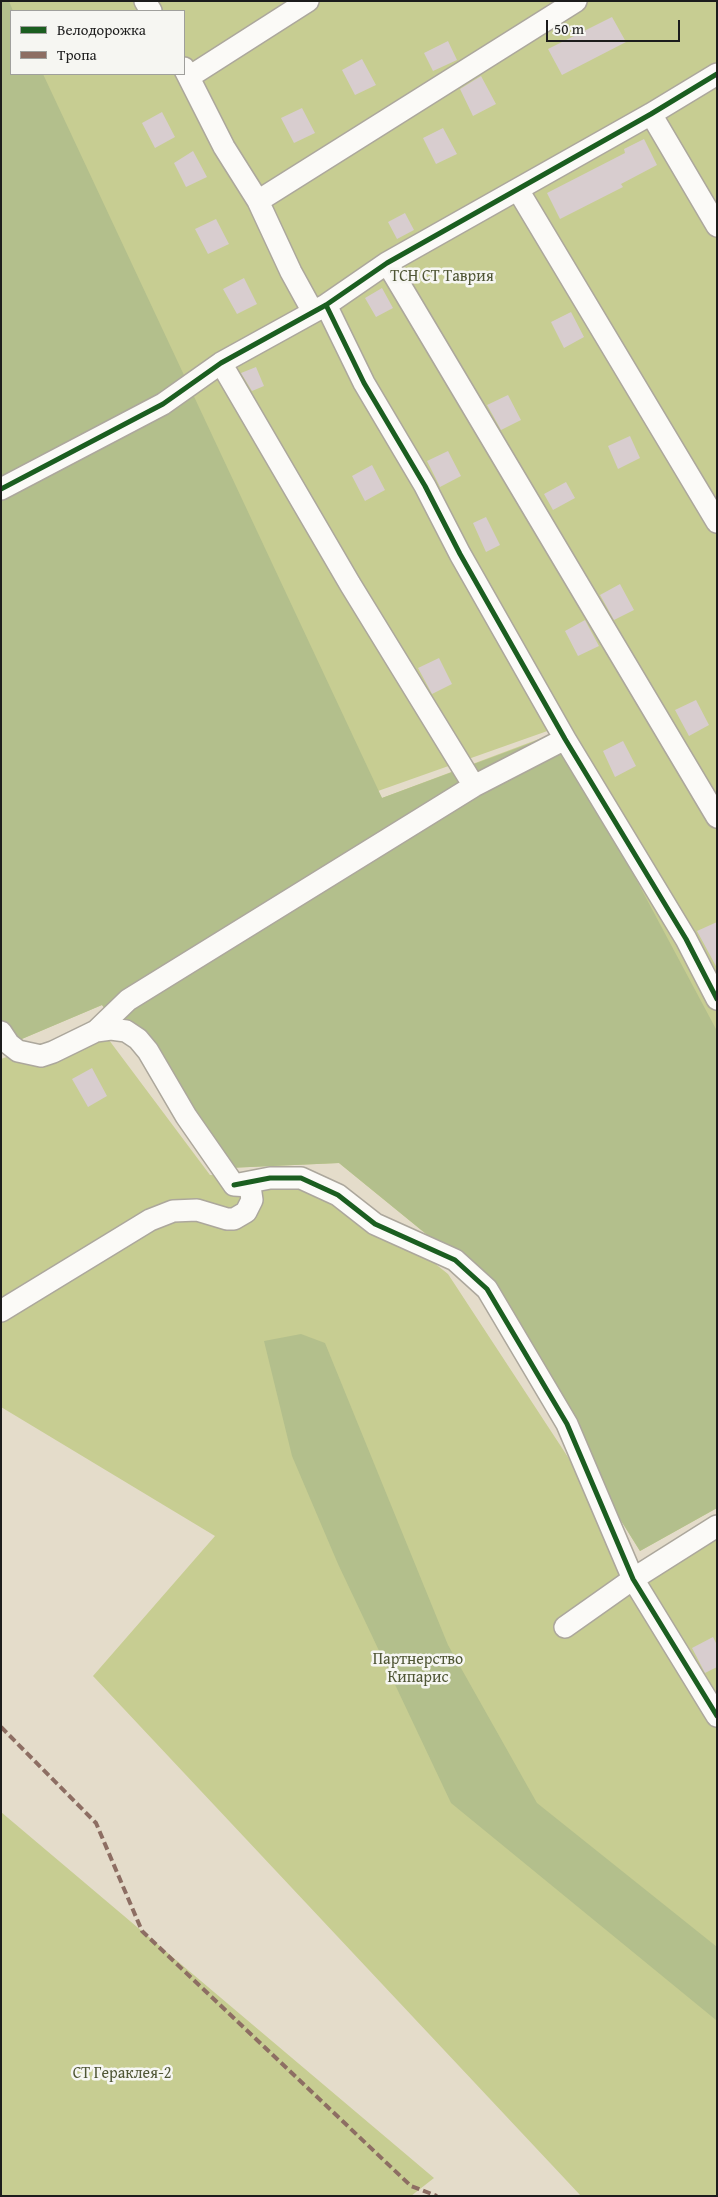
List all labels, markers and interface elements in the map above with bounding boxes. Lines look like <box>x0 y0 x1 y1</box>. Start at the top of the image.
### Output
legend <box>10 10 185 75</box>
scale bar <box>548 10 682 42</box>
text: 50 m <box>554 18 584 39</box>
text: Велодорожка <box>57 19 146 40</box>
text: Тропа <box>57 44 97 65</box>
park label: ТСН СТ Таврия <box>390 267 494 287</box>
park label: Партнерство Кипарис <box>373 1650 463 1688</box>
park label: СТ Гераклея-2 <box>73 2064 171 2084</box>

